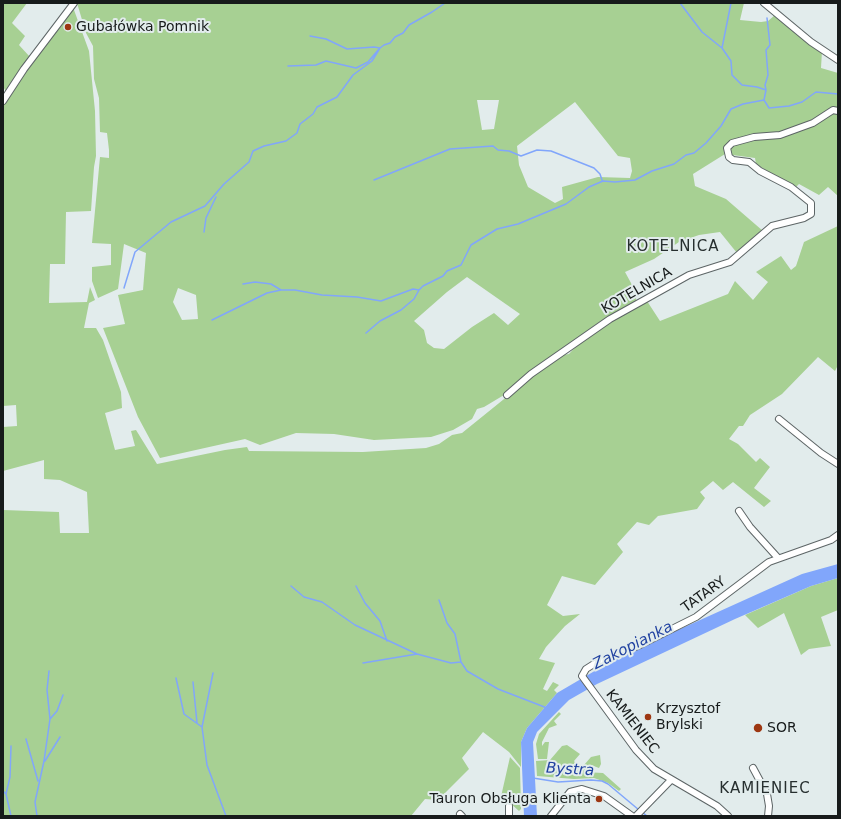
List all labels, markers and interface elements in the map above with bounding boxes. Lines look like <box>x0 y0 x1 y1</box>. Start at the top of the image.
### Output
place label: Gubałówka Pomnik <box>76 19 209 35</box>
marker: Gubałówka Pomnik <box>63 22 73 32</box>
district label: KOTELNICA <box>626 238 720 256</box>
street label: KOTELNICA <box>599 264 675 318</box>
street label: TATARY <box>679 573 729 617</box>
water label: Zakopianka <box>590 618 676 674</box>
street label: KAMIENIEC <box>602 687 662 757</box>
place label: Krzysztof Brylski <box>656 701 720 734</box>
marker: Krzysztof Brylski <box>643 712 653 722</box>
place label: SOR <box>767 720 797 736</box>
marker: SOR <box>752 722 764 734</box>
water label: Bystra <box>545 760 595 780</box>
district label: KAMIENIEC <box>719 780 811 798</box>
place label: Tauron Obsługa Klienta <box>429 791 591 807</box>
marker: Tauron Obsługa Klienta <box>594 794 604 804</box>

